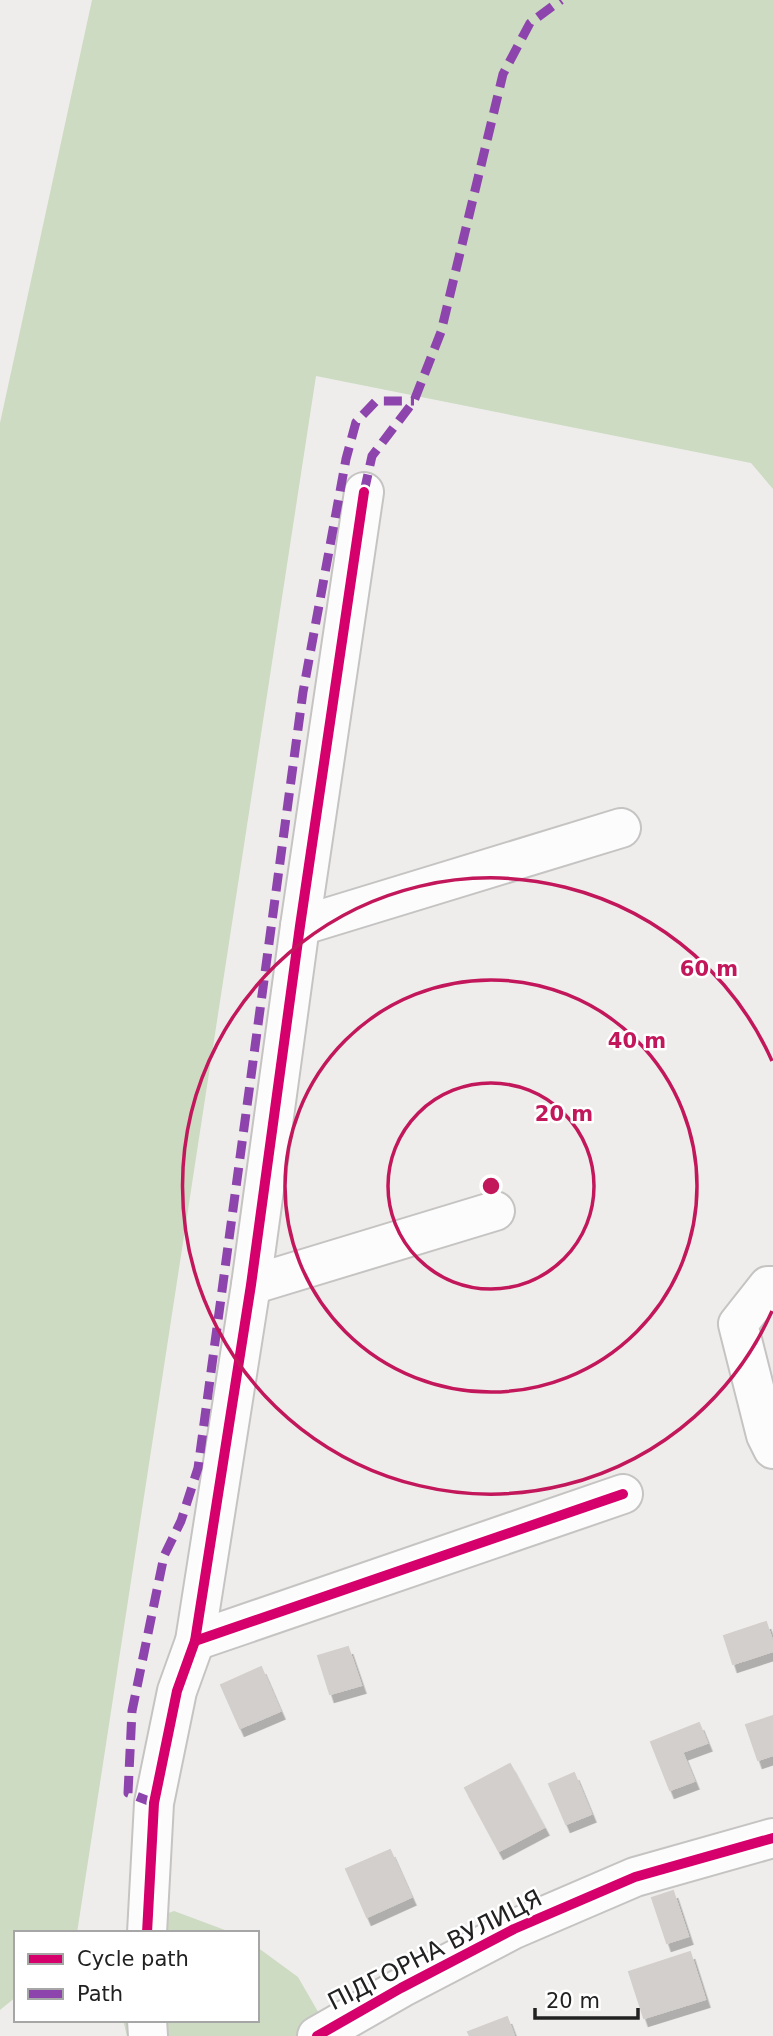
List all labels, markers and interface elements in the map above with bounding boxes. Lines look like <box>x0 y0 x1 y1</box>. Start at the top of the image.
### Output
text: 60 m <box>680 957 738 981</box>
text: 40 m <box>608 1029 666 1053</box>
text: 20 m <box>535 1102 593 1126</box>
centre of rings <box>479 1174 503 1198</box>
street label: ПІДГОРНА ВУЛИЦЯ <box>323 1884 547 2016</box>
legend <box>14 1931 259 2022</box>
text: Cycle path <box>77 1947 189 1971</box>
scale bar <box>535 1976 638 2020</box>
text: Path <box>77 1982 123 2006</box>
text: 20 m <box>546 1989 600 2013</box>

